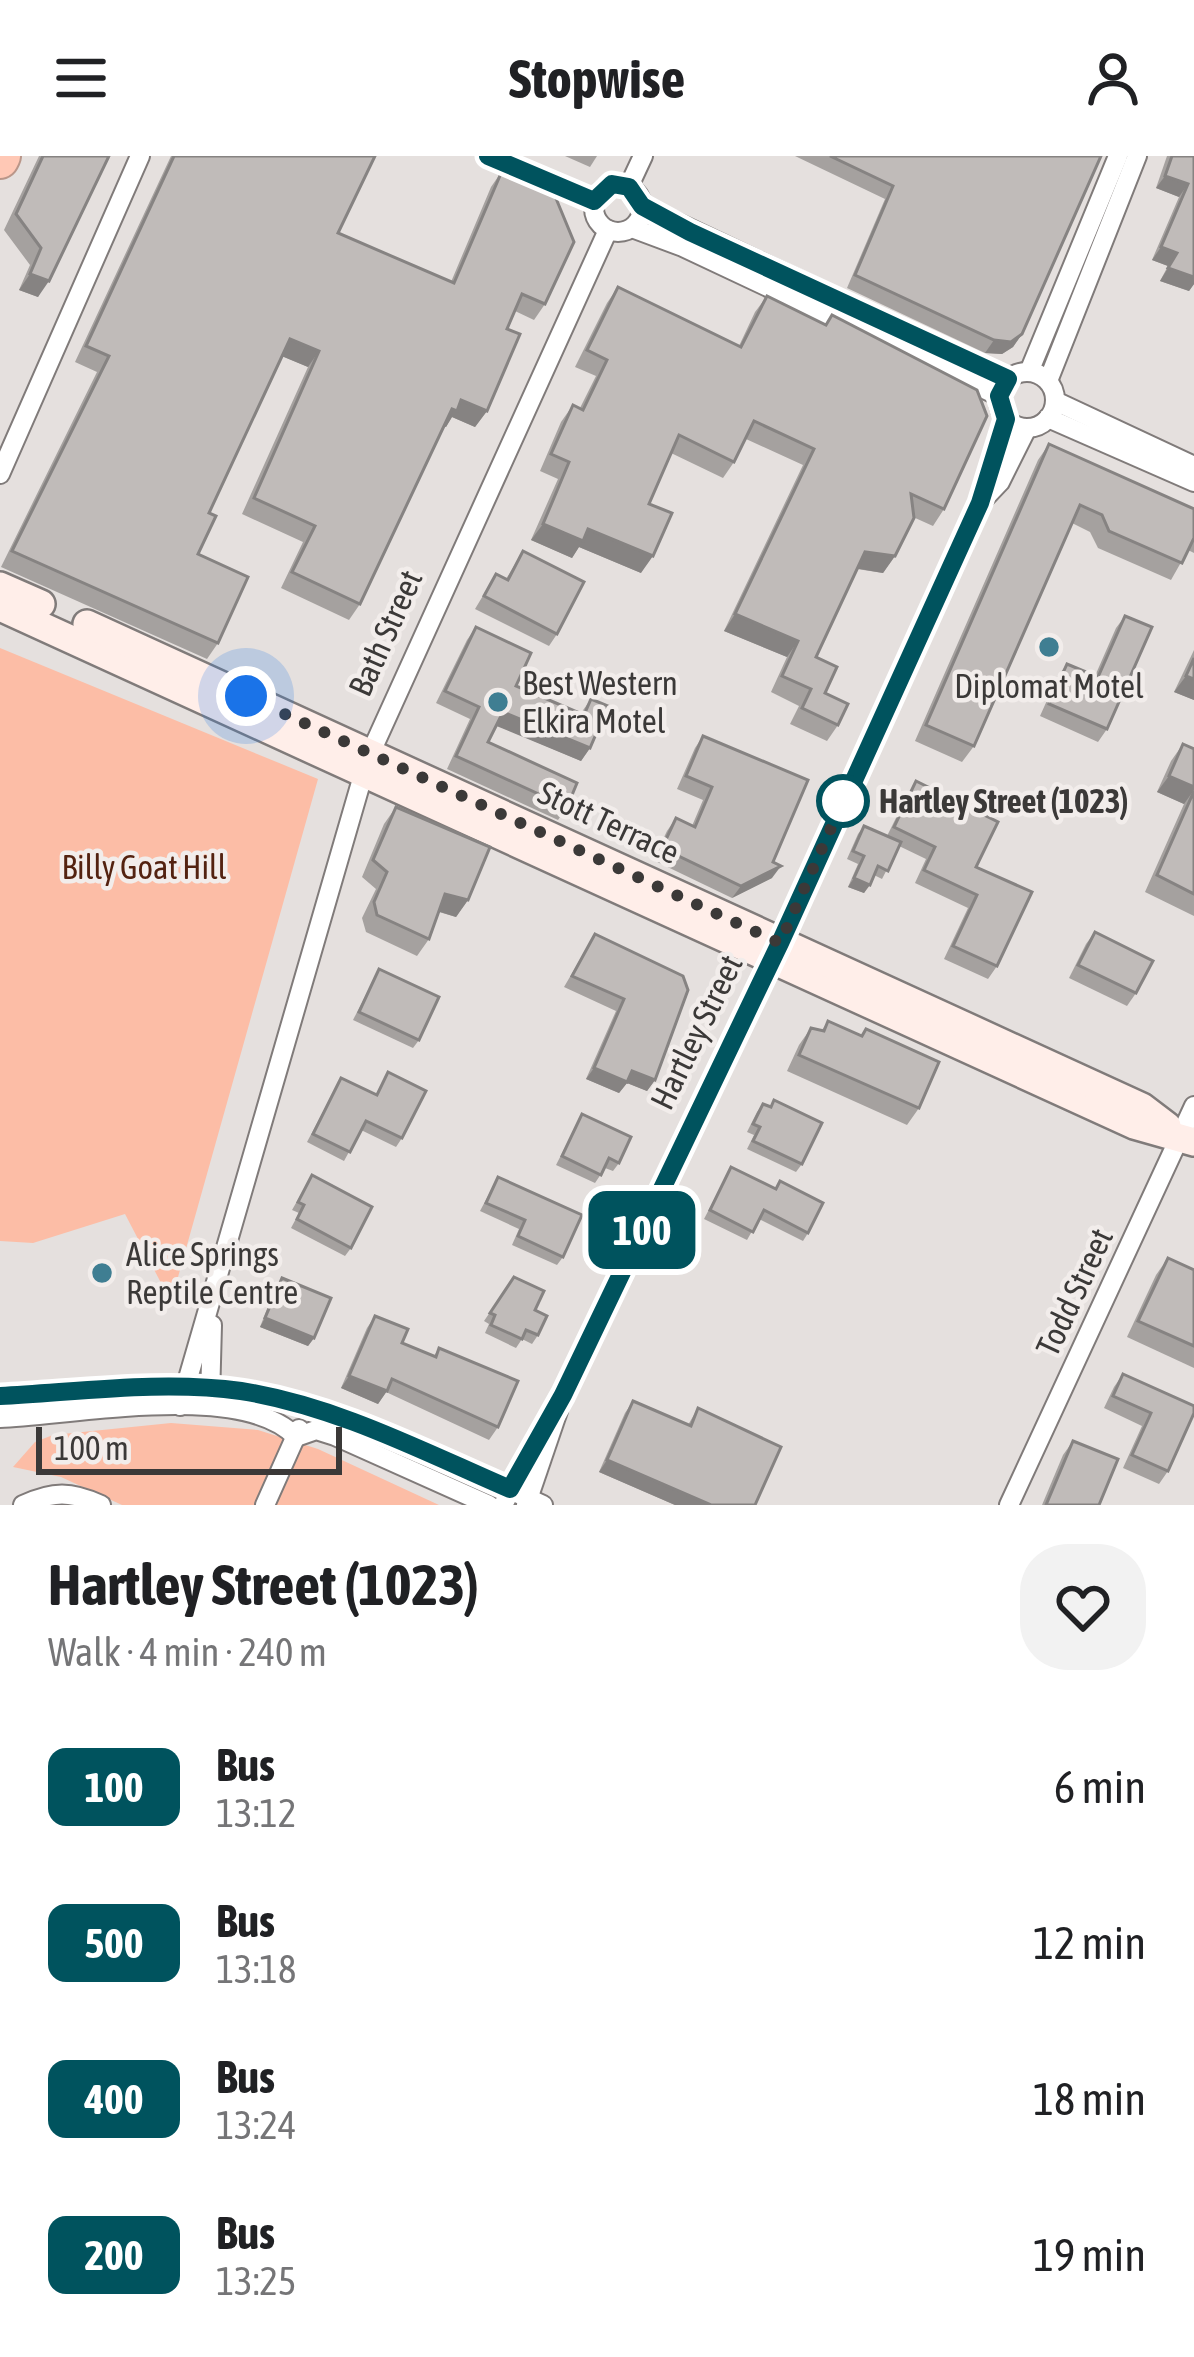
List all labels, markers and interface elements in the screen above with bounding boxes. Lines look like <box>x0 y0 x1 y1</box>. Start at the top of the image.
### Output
icon: menu <box>48 45 114 111</box>
icon: person <box>1080 45 1146 111</box>
text: Stopwise <box>509 48 685 109</box>
street label: Bath Street <box>341 564 429 702</box>
marker: Diplomat Motel <box>1036 634 1062 660</box>
place label: Best Western Elkira Motel <box>522 664 678 740</box>
your location <box>216 666 276 726</box>
place label: Diplomat Motel <box>954 667 1144 705</box>
marker: Best Western Elkira Motel <box>485 689 511 715</box>
street label: Stott Terrace <box>533 773 685 871</box>
marker: Hartley Street (1023) <box>818 776 868 826</box>
place label: Hartley Street (1023) <box>879 782 1128 820</box>
park label: Billy Goat Hill <box>61 848 227 886</box>
street label: Hartley Street <box>642 949 750 1115</box>
line badge: 100 <box>573 1191 711 1269</box>
text: 100 <box>612 1206 672 1254</box>
street label: Todd Street <box>1028 1222 1120 1362</box>
place label: Alice Springs Reptile Centre <box>126 1235 298 1311</box>
marker: Alice Springs Reptile Centre <box>89 1260 115 1286</box>
scale bar <box>36 1421 342 1474</box>
text: 100 m <box>54 1429 129 1467</box>
button: heart <box>1020 1544 1146 1670</box>
text: Hartley Street (1023) <box>48 1552 479 1617</box>
text: Walk · 4 min · 240 m <box>48 1630 327 1674</box>
text: Bus <box>216 1739 275 1791</box>
text: 6 min <box>1054 1761 1146 1813</box>
text: 100 <box>84 1763 144 1811</box>
text: 13:12 <box>216 1791 296 1835</box>
text: Bus <box>216 1895 275 1947</box>
text: 12 min <box>1033 1917 1146 1969</box>
text: 500 <box>84 1919 144 1967</box>
text: 13:18 <box>216 1947 296 1991</box>
text: Bus <box>216 2051 275 2103</box>
text: 18 min <box>1033 2073 1146 2125</box>
text: 400 <box>84 2075 144 2123</box>
text: 13:24 <box>216 2103 296 2147</box>
text: Bus <box>216 2207 275 2259</box>
text: 19 min <box>1033 2229 1146 2281</box>
text: 200 <box>84 2231 144 2279</box>
text: 13:25 <box>216 2259 296 2303</box>

